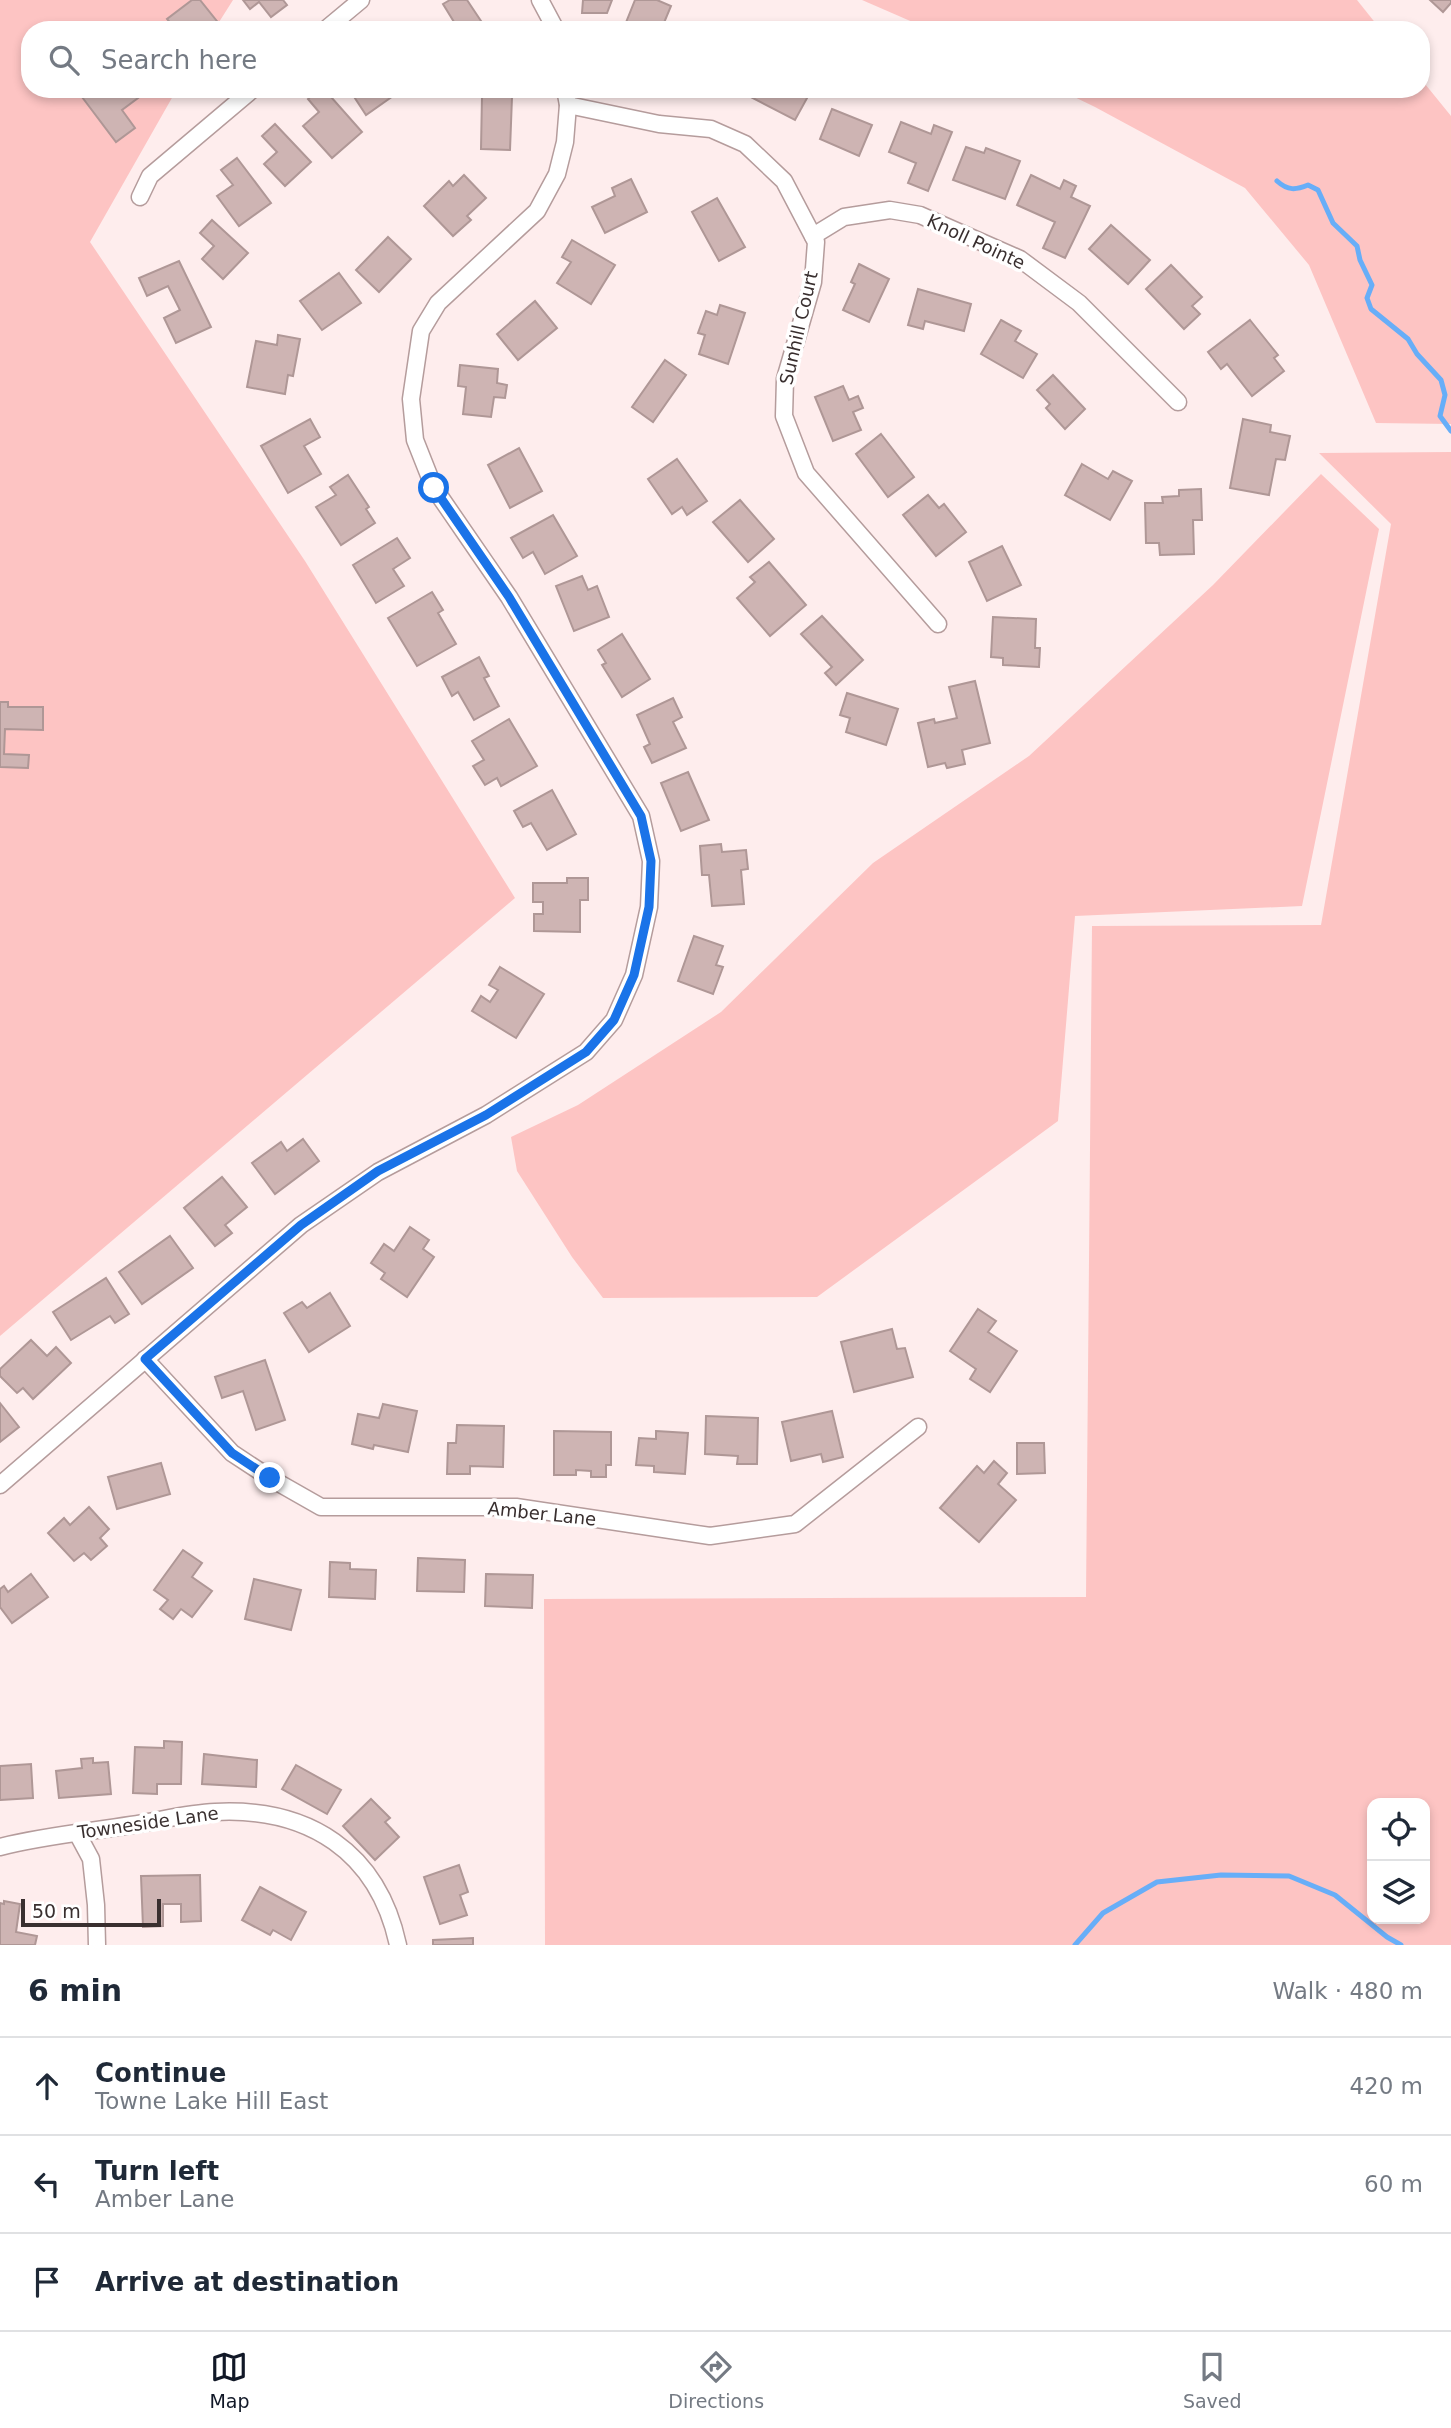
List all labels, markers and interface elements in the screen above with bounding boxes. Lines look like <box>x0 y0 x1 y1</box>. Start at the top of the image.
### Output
search box <box>21 21 1430 98</box>
icon: search <box>45 41 83 79</box>
text: Search here <box>101 45 257 75</box>
street label: Knoll Pointe <box>924 210 1029 273</box>
street label: Sunhill Court <box>775 269 822 387</box>
route start <box>418 472 449 503</box>
route end <box>254 1462 285 1493</box>
street label: Amber Lane <box>487 1497 597 1530</box>
map controls <box>1367 1798 1430 1924</box>
button: locate <box>1367 1798 1430 1861</box>
street label: Towneside Lane <box>75 1802 220 1843</box>
button: layers <box>1367 1861 1430 1924</box>
scale bar <box>21 1896 161 1928</box>
text: 50 m <box>32 1900 81 1922</box>
text: 6 min <box>28 1973 122 2008</box>
text: Walk · 480 m <box>1272 1978 1423 2004</box>
text: Continue <box>95 2058 226 2088</box>
icon: ahead <box>28 2067 66 2105</box>
text: 420 m <box>1349 2073 1423 2099</box>
text: Towne Lake Hill East <box>95 2088 328 2114</box>
text: Turn left <box>95 2156 219 2186</box>
icon: left <box>28 2165 66 2203</box>
text: 60 m <box>1364 2171 1423 2197</box>
text: Amber Lane <box>95 2186 234 2212</box>
icon: arrive <box>28 2263 66 2301</box>
text: Arrive at destination <box>95 2267 399 2297</box>
tab: Map <box>209 2348 250 2412</box>
tab: Directions <box>668 2348 764 2412</box>
tab: Saved <box>1183 2348 1242 2412</box>

